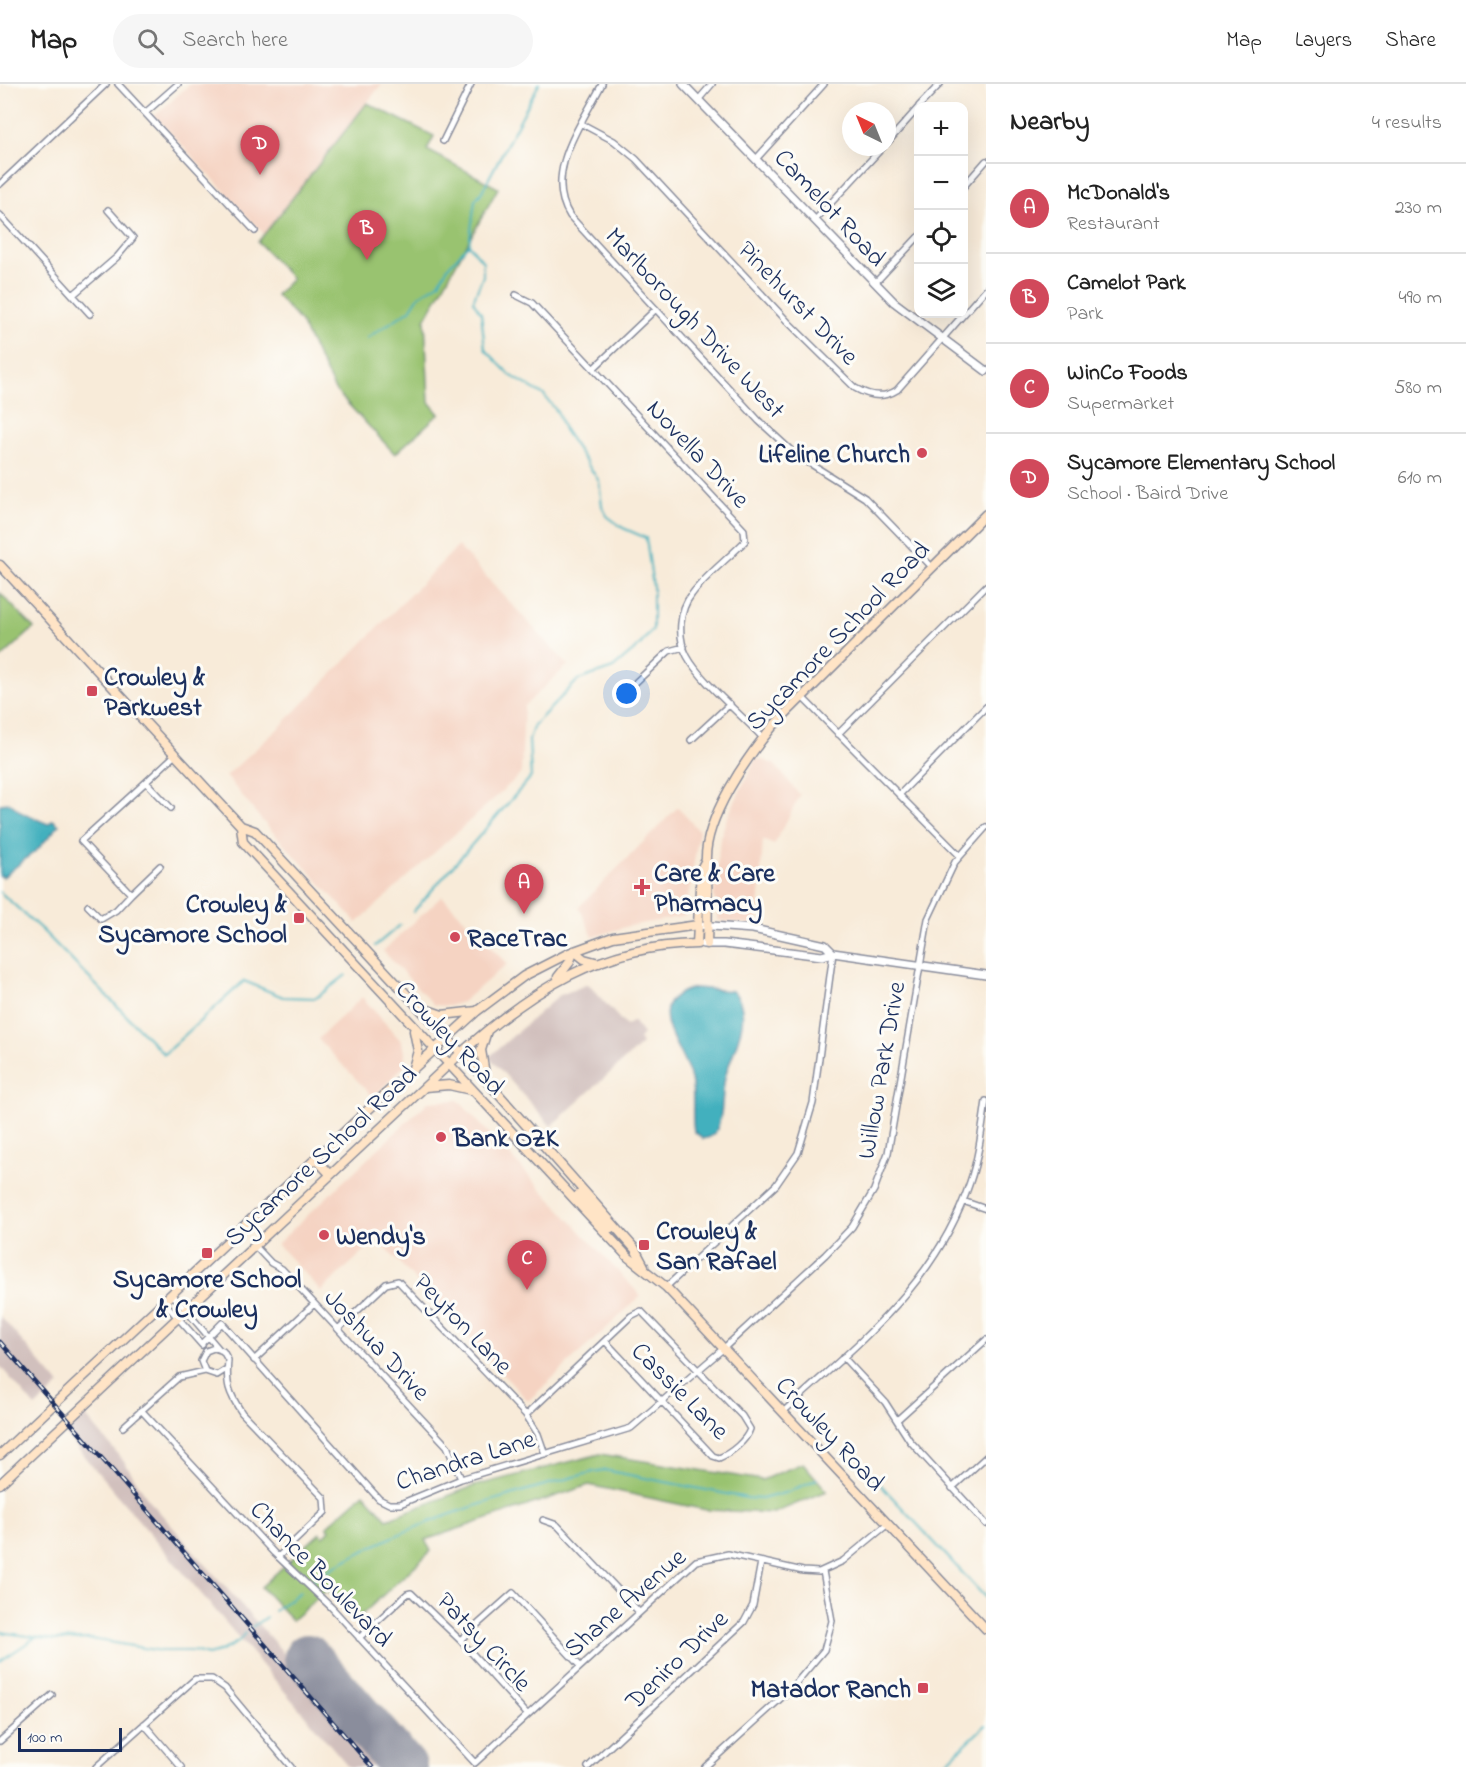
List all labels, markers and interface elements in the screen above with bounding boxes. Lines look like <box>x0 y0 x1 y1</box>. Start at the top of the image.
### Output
search box <box>113 14 533 68</box>
text: Map <box>30 21 77 62</box>
icon: search <box>134 25 167 58</box>
text: Search here <box>182 25 288 57</box>
text: Map <box>1226 26 1262 56</box>
text: Layers <box>1295 26 1352 56</box>
text: Share <box>1385 26 1436 56</box>
north arrow <box>842 102 896 156</box>
map controls <box>914 102 968 318</box>
button: + <box>914 102 968 156</box>
text: Nearby <box>1010 104 1089 142</box>
text: 4 results <box>1372 109 1442 138</box>
pin: D <box>240 126 280 175</box>
street label: Camelot Road <box>764 141 894 277</box>
button: − <box>914 156 968 210</box>
text: McDonald's <box>1067 178 1170 210</box>
text: A <box>1023 194 1036 223</box>
text: 230 m <box>1395 194 1442 223</box>
pin: B <box>348 210 386 260</box>
button: locate <box>914 210 968 264</box>
text: Restaurant <box>1067 210 1160 239</box>
street label: Marlborough Drive West <box>595 220 793 429</box>
street label: Pinehurst Drive <box>727 233 867 375</box>
button: layers <box>914 264 968 318</box>
text: Camelot Park <box>1067 268 1186 300</box>
text: B <box>1023 284 1036 313</box>
text: 490 m <box>1399 284 1442 313</box>
text: Park <box>1067 300 1103 329</box>
text: WinCo Foods <box>1067 358 1188 390</box>
text: C <box>1024 374 1035 403</box>
text: 580 m <box>1394 374 1442 403</box>
text: Supermarket <box>1067 390 1174 419</box>
street label: Novella Drive <box>636 392 758 518</box>
place label: Lifeline Church <box>759 437 910 475</box>
marker: Lifeline Church <box>915 446 929 460</box>
text: Sycamore Elementary School <box>1067 448 1335 480</box>
text: D <box>1022 464 1037 493</box>
text: 610 m <box>1398 464 1442 493</box>
text: School · Baird Drive <box>1067 480 1228 509</box>
street label: Sycamore School Road <box>738 533 941 741</box>
place label: Crowley & Parkwest <box>104 660 205 728</box>
your location <box>612 679 641 708</box>
marker: Crowley & Parkwest <box>85 684 99 698</box>
place label: Care & Care Pharmacy <box>654 856 776 924</box>
pin: A <box>504 864 544 914</box>
marker: Care & Care Pharmacy <box>635 880 649 894</box>
place label: Crowley & Sycamore School <box>98 887 287 955</box>
marker: Crowley & Sycamore School <box>292 911 306 925</box>
place label: RaceTrac <box>467 921 569 959</box>
marker: RaceTrac <box>448 930 462 944</box>
street label: Crowley Road <box>385 973 513 1106</box>
street label: Willow Park Drive <box>849 978 917 1162</box>
street label: Sycamore School Road <box>217 1057 427 1257</box>
place label: Bank OZK <box>452 1121 560 1159</box>
marker: Bank OZK <box>434 1130 448 1144</box>
place label: Crowley & San Rafael <box>656 1214 777 1282</box>
place label: Wendy's <box>336 1219 426 1257</box>
marker: Wendy's <box>317 1228 331 1242</box>
marker: Crowley & San Rafael <box>637 1238 651 1252</box>
pin: C <box>508 1240 546 1290</box>
marker: Sycamore School & Crowley <box>200 1246 214 1260</box>
place label: Sycamore School & Crowley <box>113 1262 301 1330</box>
street label: Peyton Lane <box>403 1265 521 1385</box>
street label: Joshua Drive <box>314 1281 438 1411</box>
street label: Cassie Lane <box>621 1334 737 1450</box>
street label: Crowley Road <box>765 1369 893 1502</box>
street label: Chandra Lane <box>391 1421 541 1502</box>
street label: Chance Boulevard <box>240 1493 400 1658</box>
street label: Shane Avenue <box>556 1540 696 1668</box>
street label: Patsy Circle <box>426 1584 540 1702</box>
street label: Deniro Drive <box>617 1602 739 1721</box>
place label: Matador Ranch <box>751 1672 911 1710</box>
marker: Matador Ranch <box>916 1681 930 1695</box>
scale bar <box>18 1725 122 1752</box>
text: 100 m <box>27 1726 62 1750</box>

